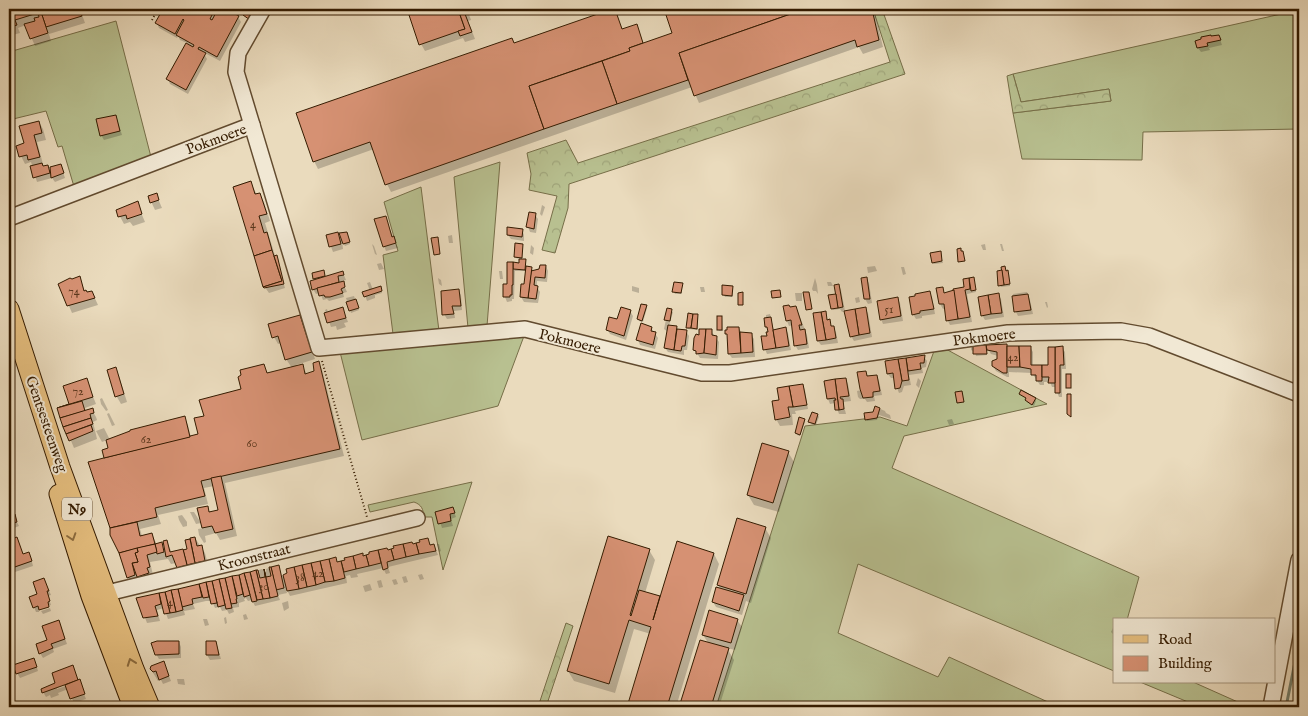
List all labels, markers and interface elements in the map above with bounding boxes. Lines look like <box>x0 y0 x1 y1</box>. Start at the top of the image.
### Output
street label: Pokmoere <box>183 120 249 159</box>
house number: 4 <box>250 217 256 232</box>
house number: 74 <box>68 284 80 299</box>
house number: 51 <box>885 302 893 317</box>
street label: Pokmoere <box>951 324 1017 351</box>
street label: Pokmoere <box>537 325 603 358</box>
house number: 42 <box>1007 350 1019 365</box>
street label: Gentsesteenweg <box>21 373 72 476</box>
house number: 72 <box>72 384 84 399</box>
house number: 62 <box>141 432 152 447</box>
house number: 60 <box>247 436 258 451</box>
road number: N9 <box>62 498 92 520</box>
one-way arrow <box>66 532 76 541</box>
street label: Kroonstraat <box>216 539 293 576</box>
house number: 42 <box>312 566 324 581</box>
house number: 38 <box>295 570 305 585</box>
house number: 30 <box>259 579 269 594</box>
house number: 4 <box>167 595 173 610</box>
legend <box>1113 618 1276 684</box>
text: Road <box>1158 630 1193 649</box>
text: Building <box>1158 654 1213 673</box>
one-way arrow <box>127 658 137 667</box>

